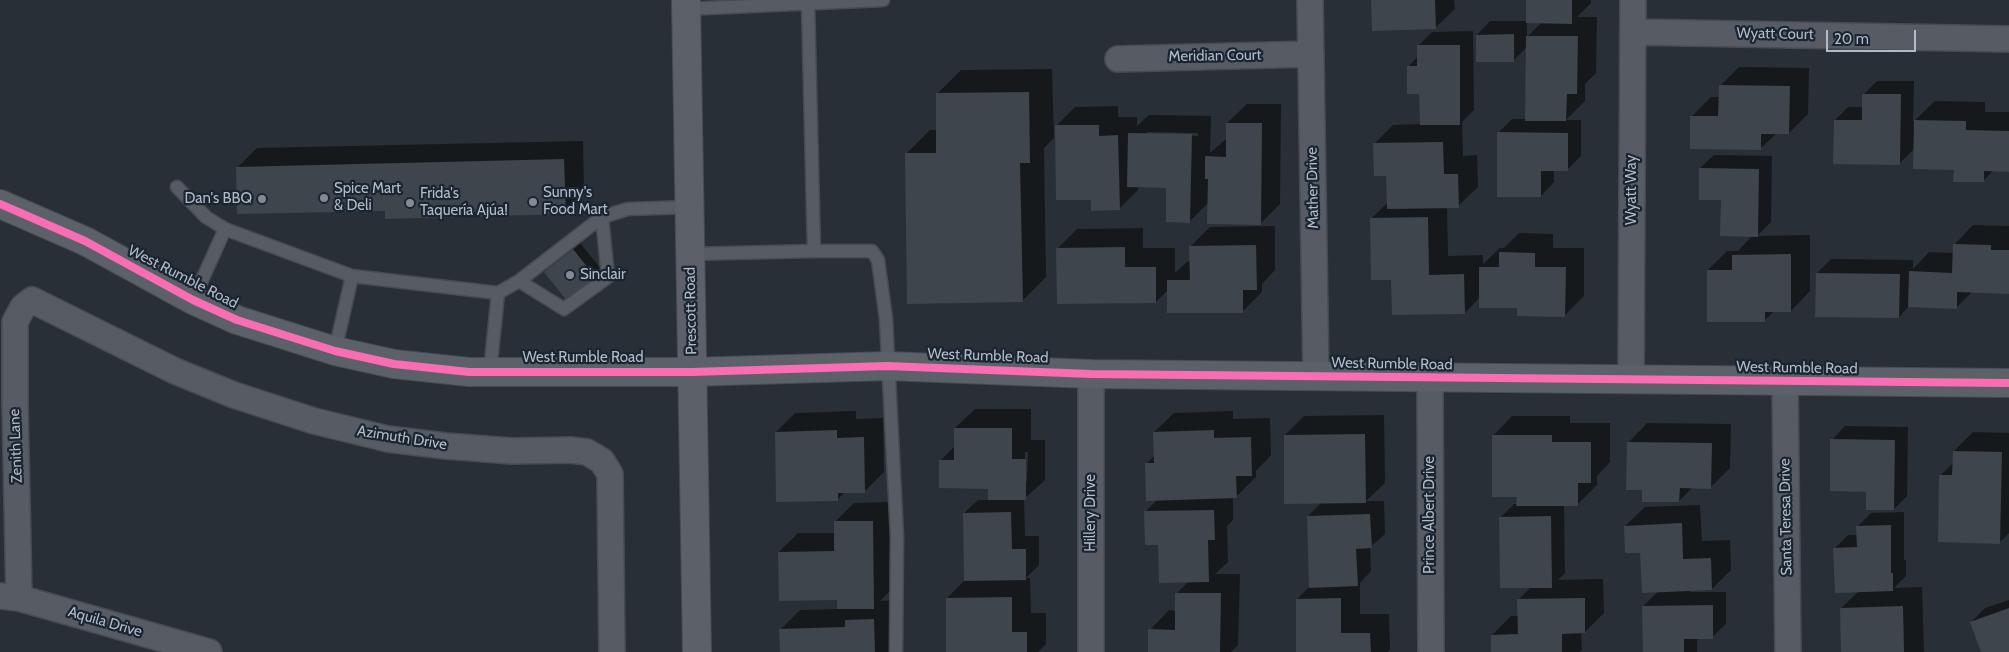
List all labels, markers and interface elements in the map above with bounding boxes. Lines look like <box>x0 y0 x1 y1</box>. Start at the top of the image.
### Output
scale bar <box>1829 20 1919 52</box>
street label: Wyatt Court <box>1736 24 1814 44</box>
text: 20 m <box>1834 30 1869 48</box>
street label: Meridian Court <box>1168 46 1262 66</box>
street label: Mather Drive <box>1303 147 1323 229</box>
street label: Wyatt Way <box>1623 155 1641 225</box>
place label: Spice Mart & Deli <box>334 180 401 215</box>
place label: Sunny's Food Mart <box>543 184 607 219</box>
place label: Frida's Taquería Ajúa! <box>420 185 508 220</box>
place label: Dan's BBQ <box>184 190 252 208</box>
marker: Spice Mart & Deli <box>318 192 330 204</box>
marker: Dan's BBQ <box>256 193 268 205</box>
marker: Sunny's Food Mart <box>527 196 539 208</box>
marker: Frida's Taquería Ajúa! <box>404 197 416 209</box>
street label: West Rumble Road <box>125 241 241 313</box>
place label: Sinclair <box>580 266 626 284</box>
street label: Prescott Road <box>681 267 701 355</box>
marker: Sinclair <box>564 269 576 281</box>
street label: West Rumble Road <box>927 345 1049 367</box>
street label: West Rumble Road <box>522 349 644 367</box>
street label: West Rumble Road <box>1331 354 1453 374</box>
street label: West Rumble Road <box>1736 358 1858 378</box>
street label: Zenith Lane <box>6 409 26 483</box>
street label: Azimuth Drive <box>356 422 448 454</box>
street label: Prince Albert Drive <box>1421 456 1439 574</box>
street label: Santa Teresa Drive <box>1776 458 1796 576</box>
street label: Hillery Drive <box>1082 474 1100 552</box>
street label: Aquila Drive <box>66 603 144 641</box>

